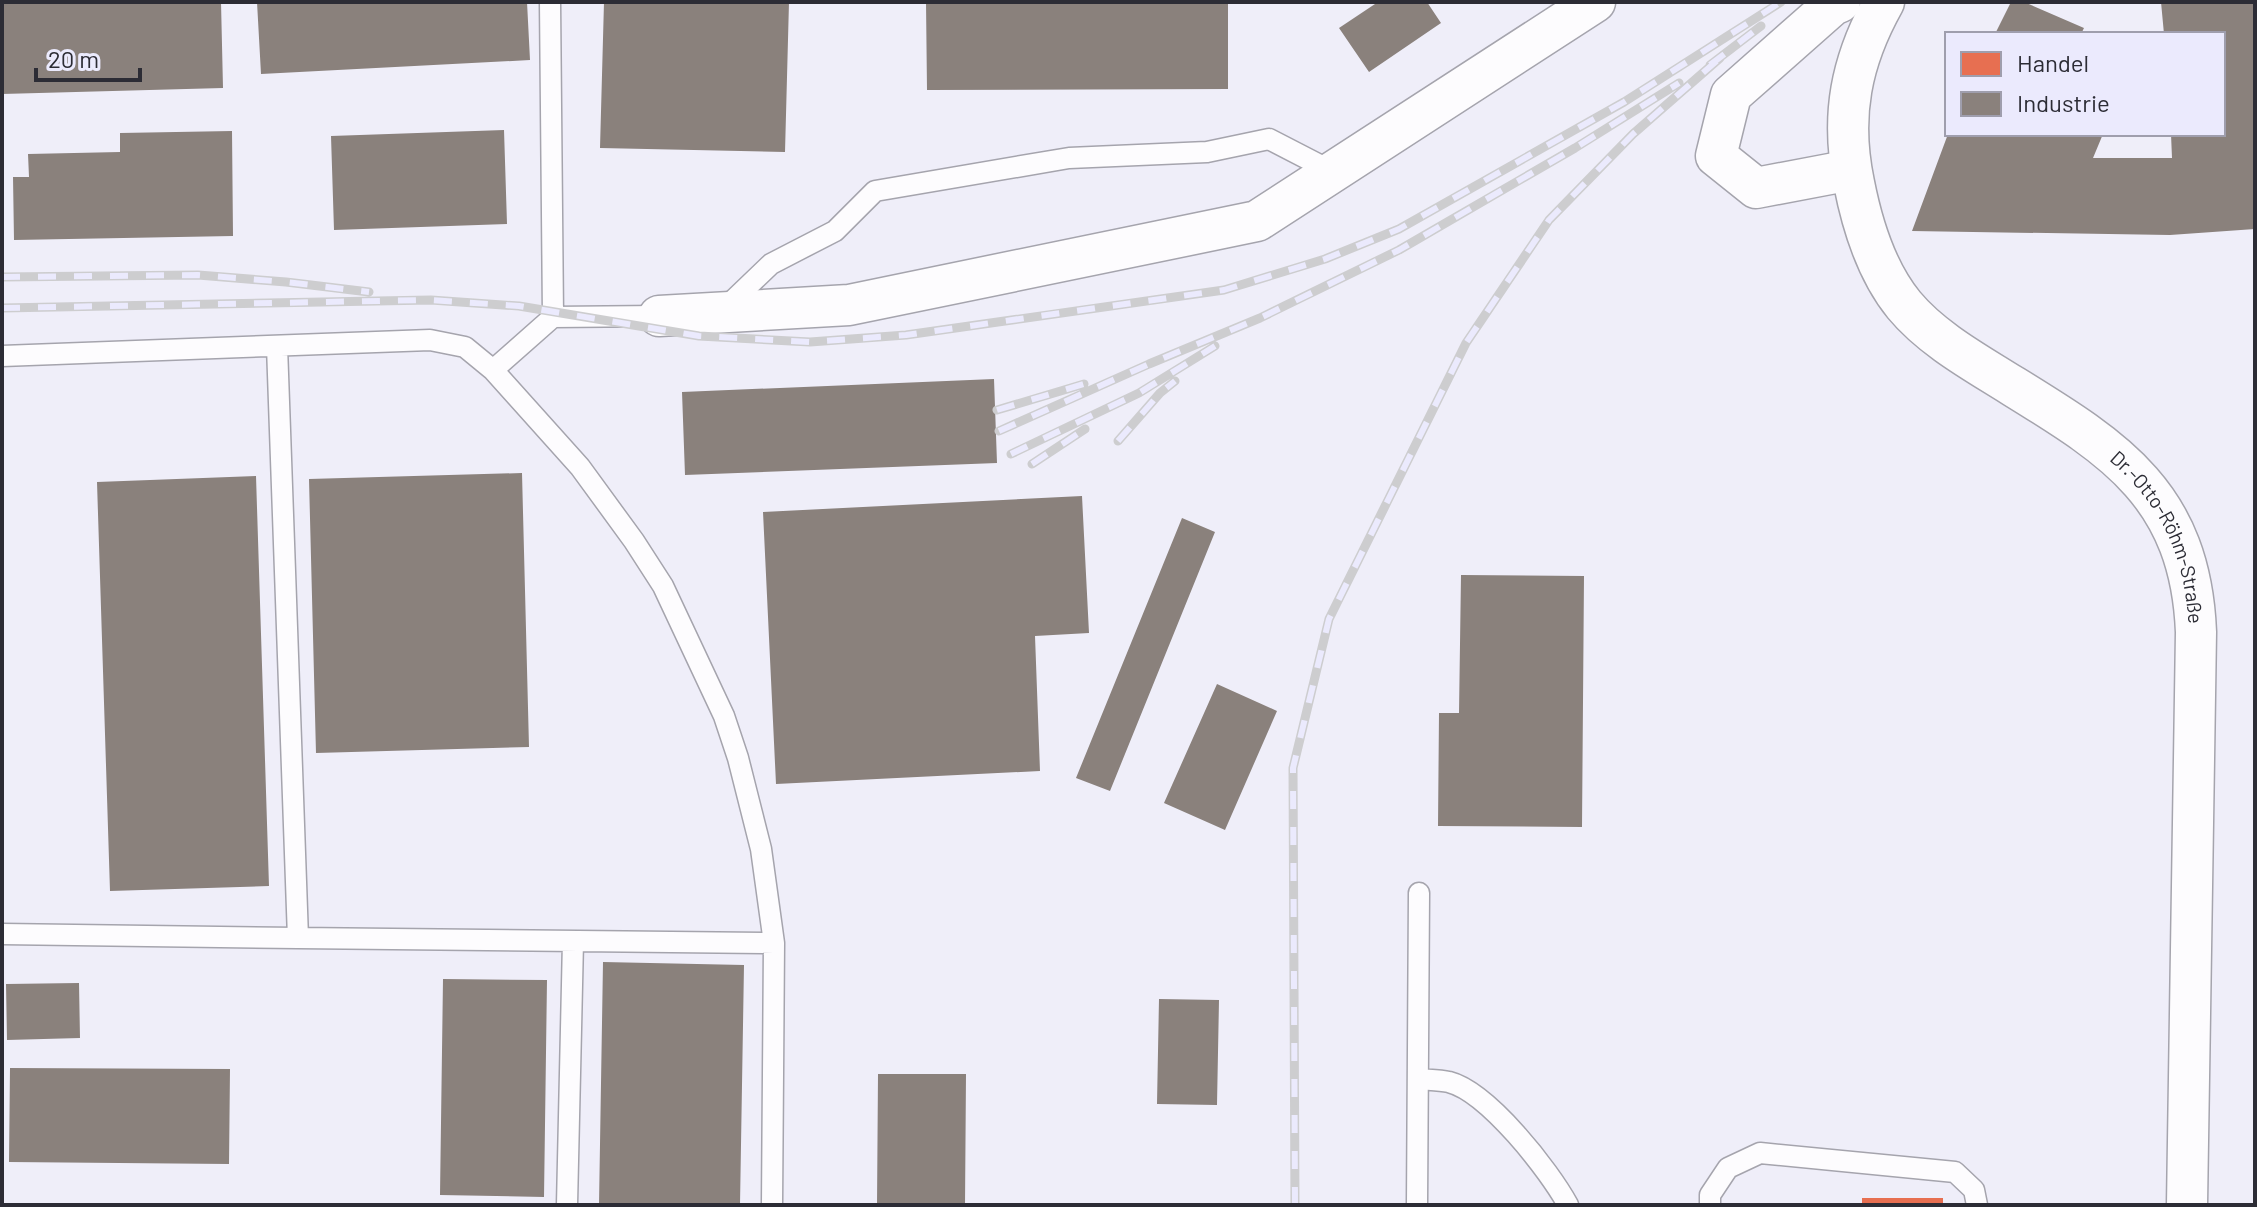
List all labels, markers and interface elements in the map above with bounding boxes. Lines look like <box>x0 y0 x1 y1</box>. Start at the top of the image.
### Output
scale bar <box>36 32 140 82</box>
legend <box>1945 32 2225 136</box>
text: 20 m <box>48 44 99 73</box>
text: Handel <box>2017 48 2089 77</box>
text: Industrie <box>2017 88 2110 117</box>
street label: Dr.-Otto-Röhm-Straße <box>2106 445 2209 624</box>

